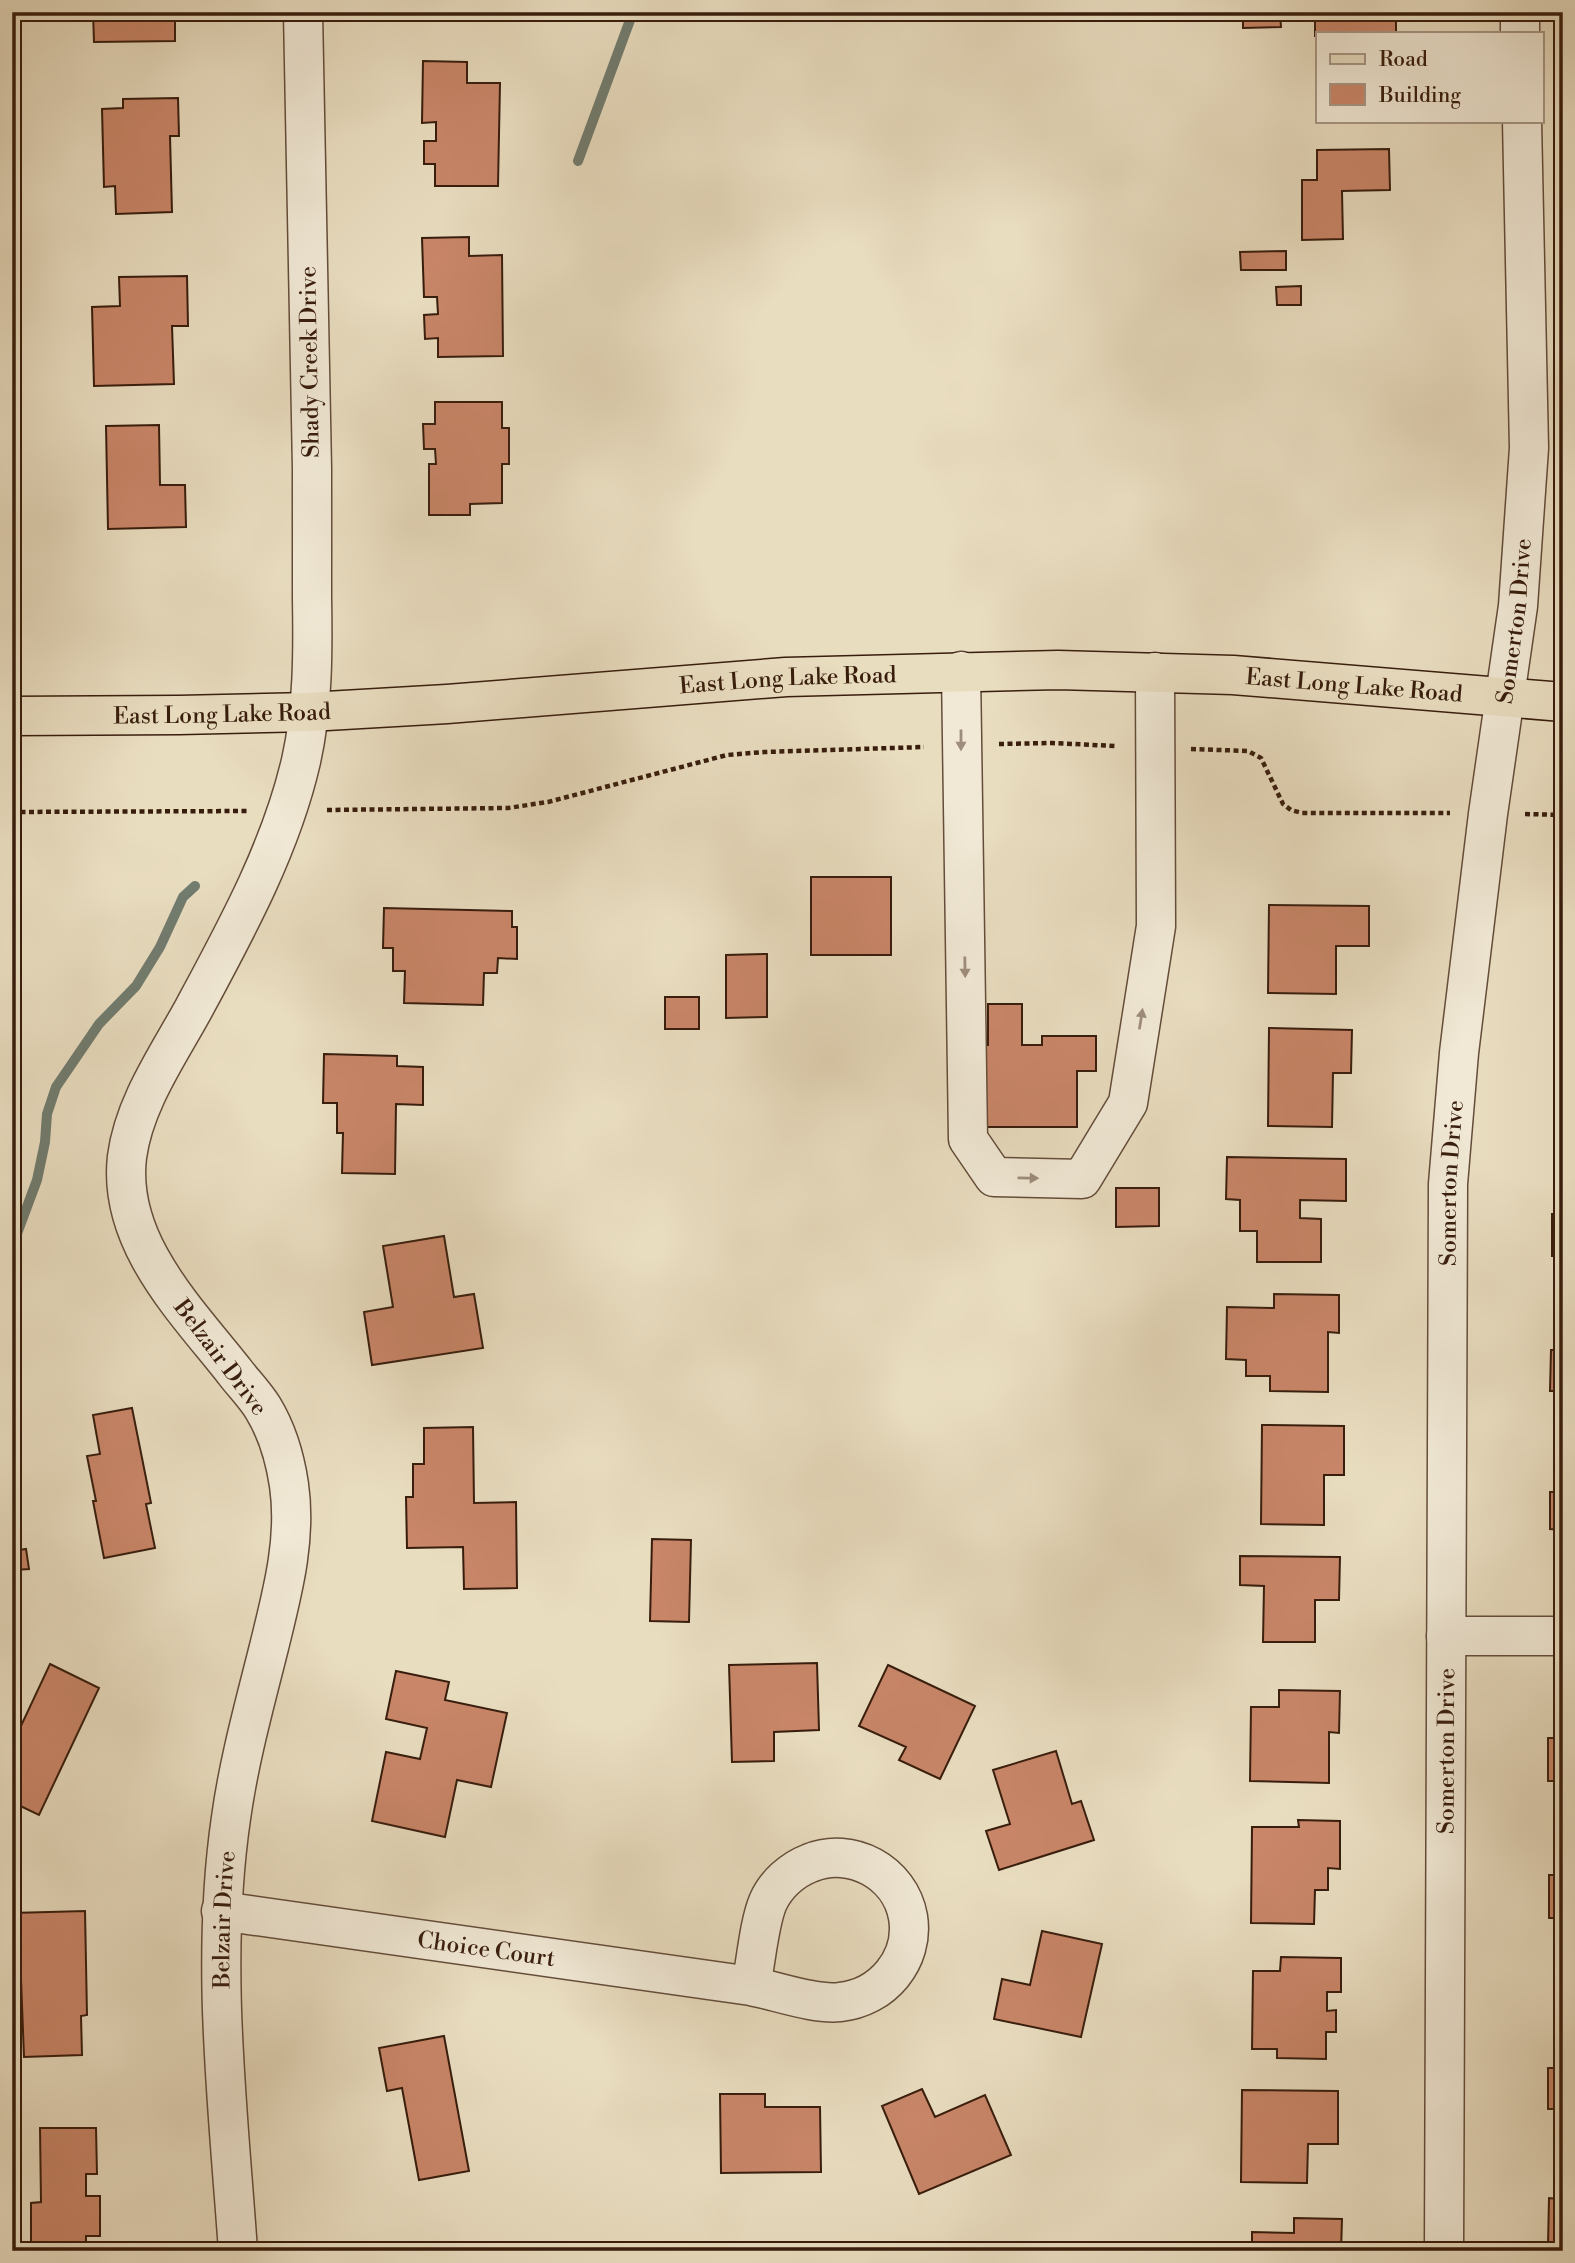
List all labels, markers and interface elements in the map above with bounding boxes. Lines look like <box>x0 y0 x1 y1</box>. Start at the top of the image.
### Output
legend <box>1316 32 1544 122</box>
text: Road <box>1379 47 1428 73</box>
text: Building <box>1378 83 1461 109</box>
street label: Shady Creek Drive <box>294 266 326 458</box>
street label: Somerton Drive <box>1491 537 1538 706</box>
street label: East Long Lake Road <box>678 661 897 700</box>
street label: East Long Lake Road <box>1244 663 1464 709</box>
street label: East Long Lake Road <box>113 698 332 730</box>
one-way arrow <box>955 729 967 751</box>
one-way arrow <box>959 956 971 978</box>
one-way arrow <box>1136 1008 1147 1030</box>
street label: Somerton Drive <box>1435 1099 1470 1266</box>
one-way arrow <box>1017 1172 1039 1184</box>
street label: Belzair Drive <box>167 1293 273 1421</box>
street label: Somerton Drive <box>1433 1668 1461 1834</box>
street label: Belzair Drive <box>208 1849 242 1990</box>
street label: Choice Court <box>416 1926 557 1973</box>

